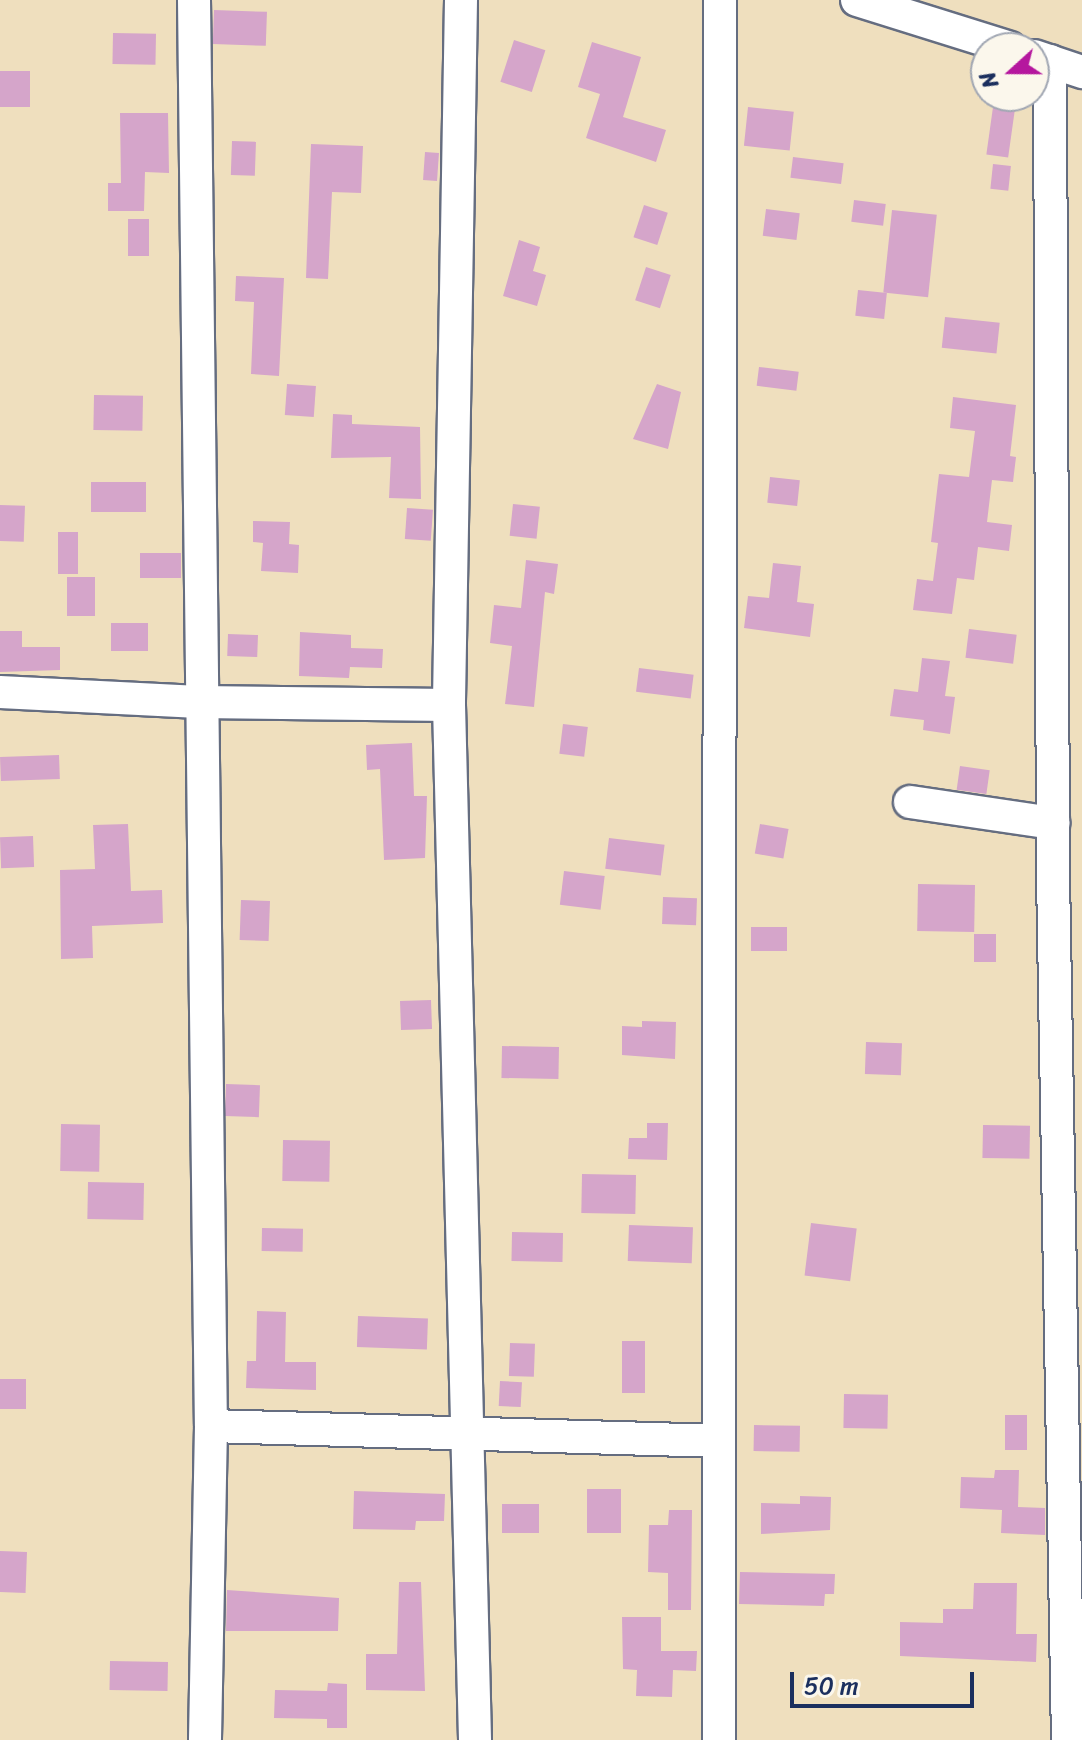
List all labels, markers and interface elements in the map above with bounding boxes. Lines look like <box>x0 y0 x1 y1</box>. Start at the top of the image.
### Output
north arrow <box>970 32 1050 112</box>
text: N <box>968 66 1010 94</box>
scale bar <box>794 1656 978 1706</box>
text: 50 m <box>804 1665 859 1707</box>

